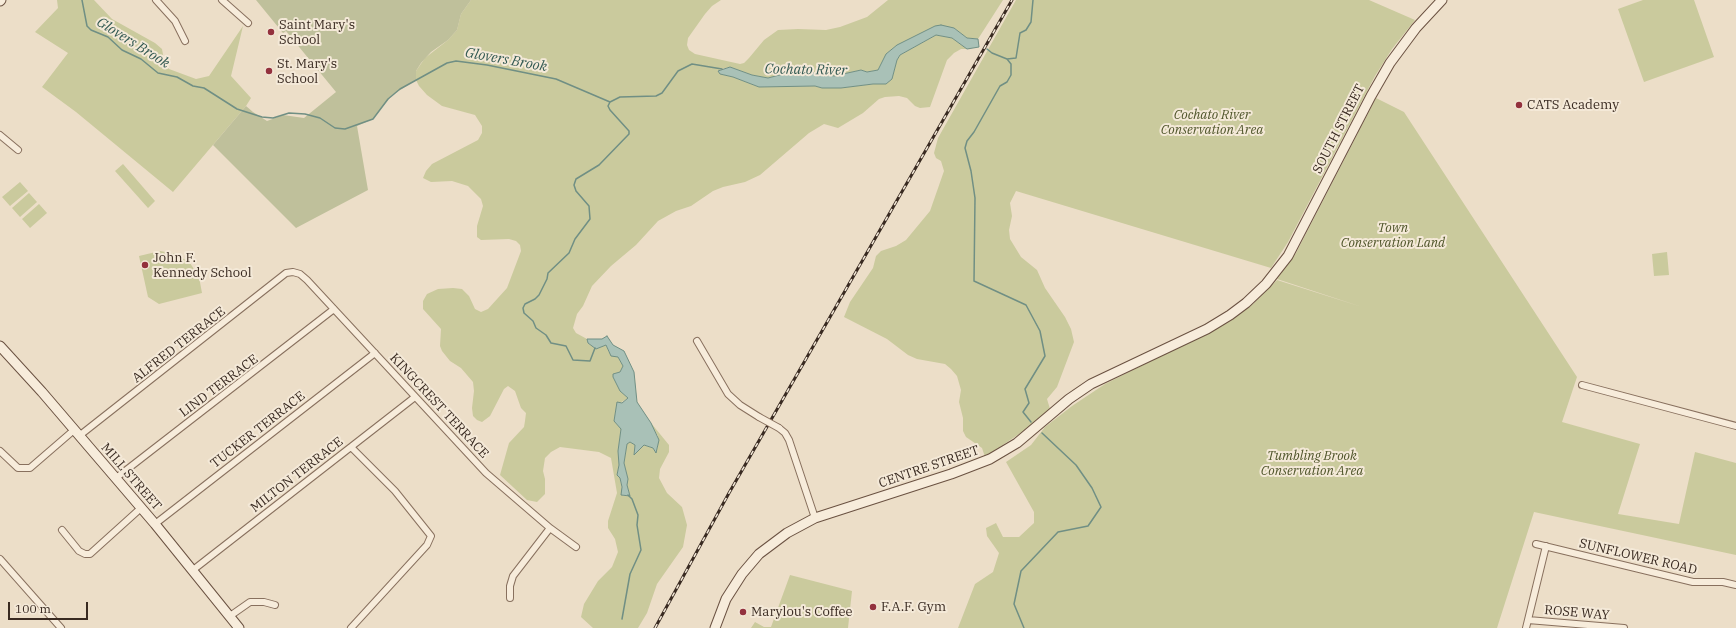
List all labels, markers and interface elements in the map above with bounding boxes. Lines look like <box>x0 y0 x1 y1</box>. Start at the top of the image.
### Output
water label: Glovers Brook <box>93 14 173 72</box>
place label: Saint Mary's School <box>279 17 355 48</box>
marker: Saint Mary's School <box>266 27 276 37</box>
water label: Glovers Brook <box>464 45 548 75</box>
place label: St. Mary's School <box>277 56 337 87</box>
water label: Cochato River <box>765 61 847 79</box>
marker: St. Mary's School <box>264 66 274 76</box>
street label: SOUTH STREET <box>1310 82 1368 176</box>
place label: CATS Academy <box>1527 97 1619 113</box>
marker: CATS Academy <box>1514 100 1524 110</box>
park label: Cochato River Conservation Area <box>1161 107 1263 138</box>
park label: Town Conservation Land <box>1341 220 1445 251</box>
place label: John F. Kennedy School <box>153 250 252 281</box>
marker: John F. Kennedy School <box>140 260 150 270</box>
street label: ALFRED TERRACE <box>129 304 229 386</box>
street label: KINGCREST TERRACE <box>386 350 492 462</box>
street label: LIND TERRACE <box>177 351 261 421</box>
street label: TUCKER TERRACE <box>208 388 308 472</box>
street label: MILTON TERRACE <box>248 434 346 516</box>
street label: MILL STREET <box>98 440 164 514</box>
street label: CENTRE STREET <box>877 442 981 492</box>
park label: Tumbling Brook Conservation Area <box>1261 448 1363 479</box>
street label: SUNFLOWER ROAD <box>1578 536 1698 578</box>
scale bar <box>10 594 90 620</box>
place label: F.A.F. Gym <box>881 599 946 615</box>
text: 100 m <box>15 601 51 616</box>
marker: F.A.F. Gym <box>868 602 878 612</box>
street label: ROSE WAY <box>1544 602 1610 624</box>
place label: Marylou's Coffee <box>751 604 852 620</box>
marker: Marylou's Coffee <box>738 607 748 617</box>

